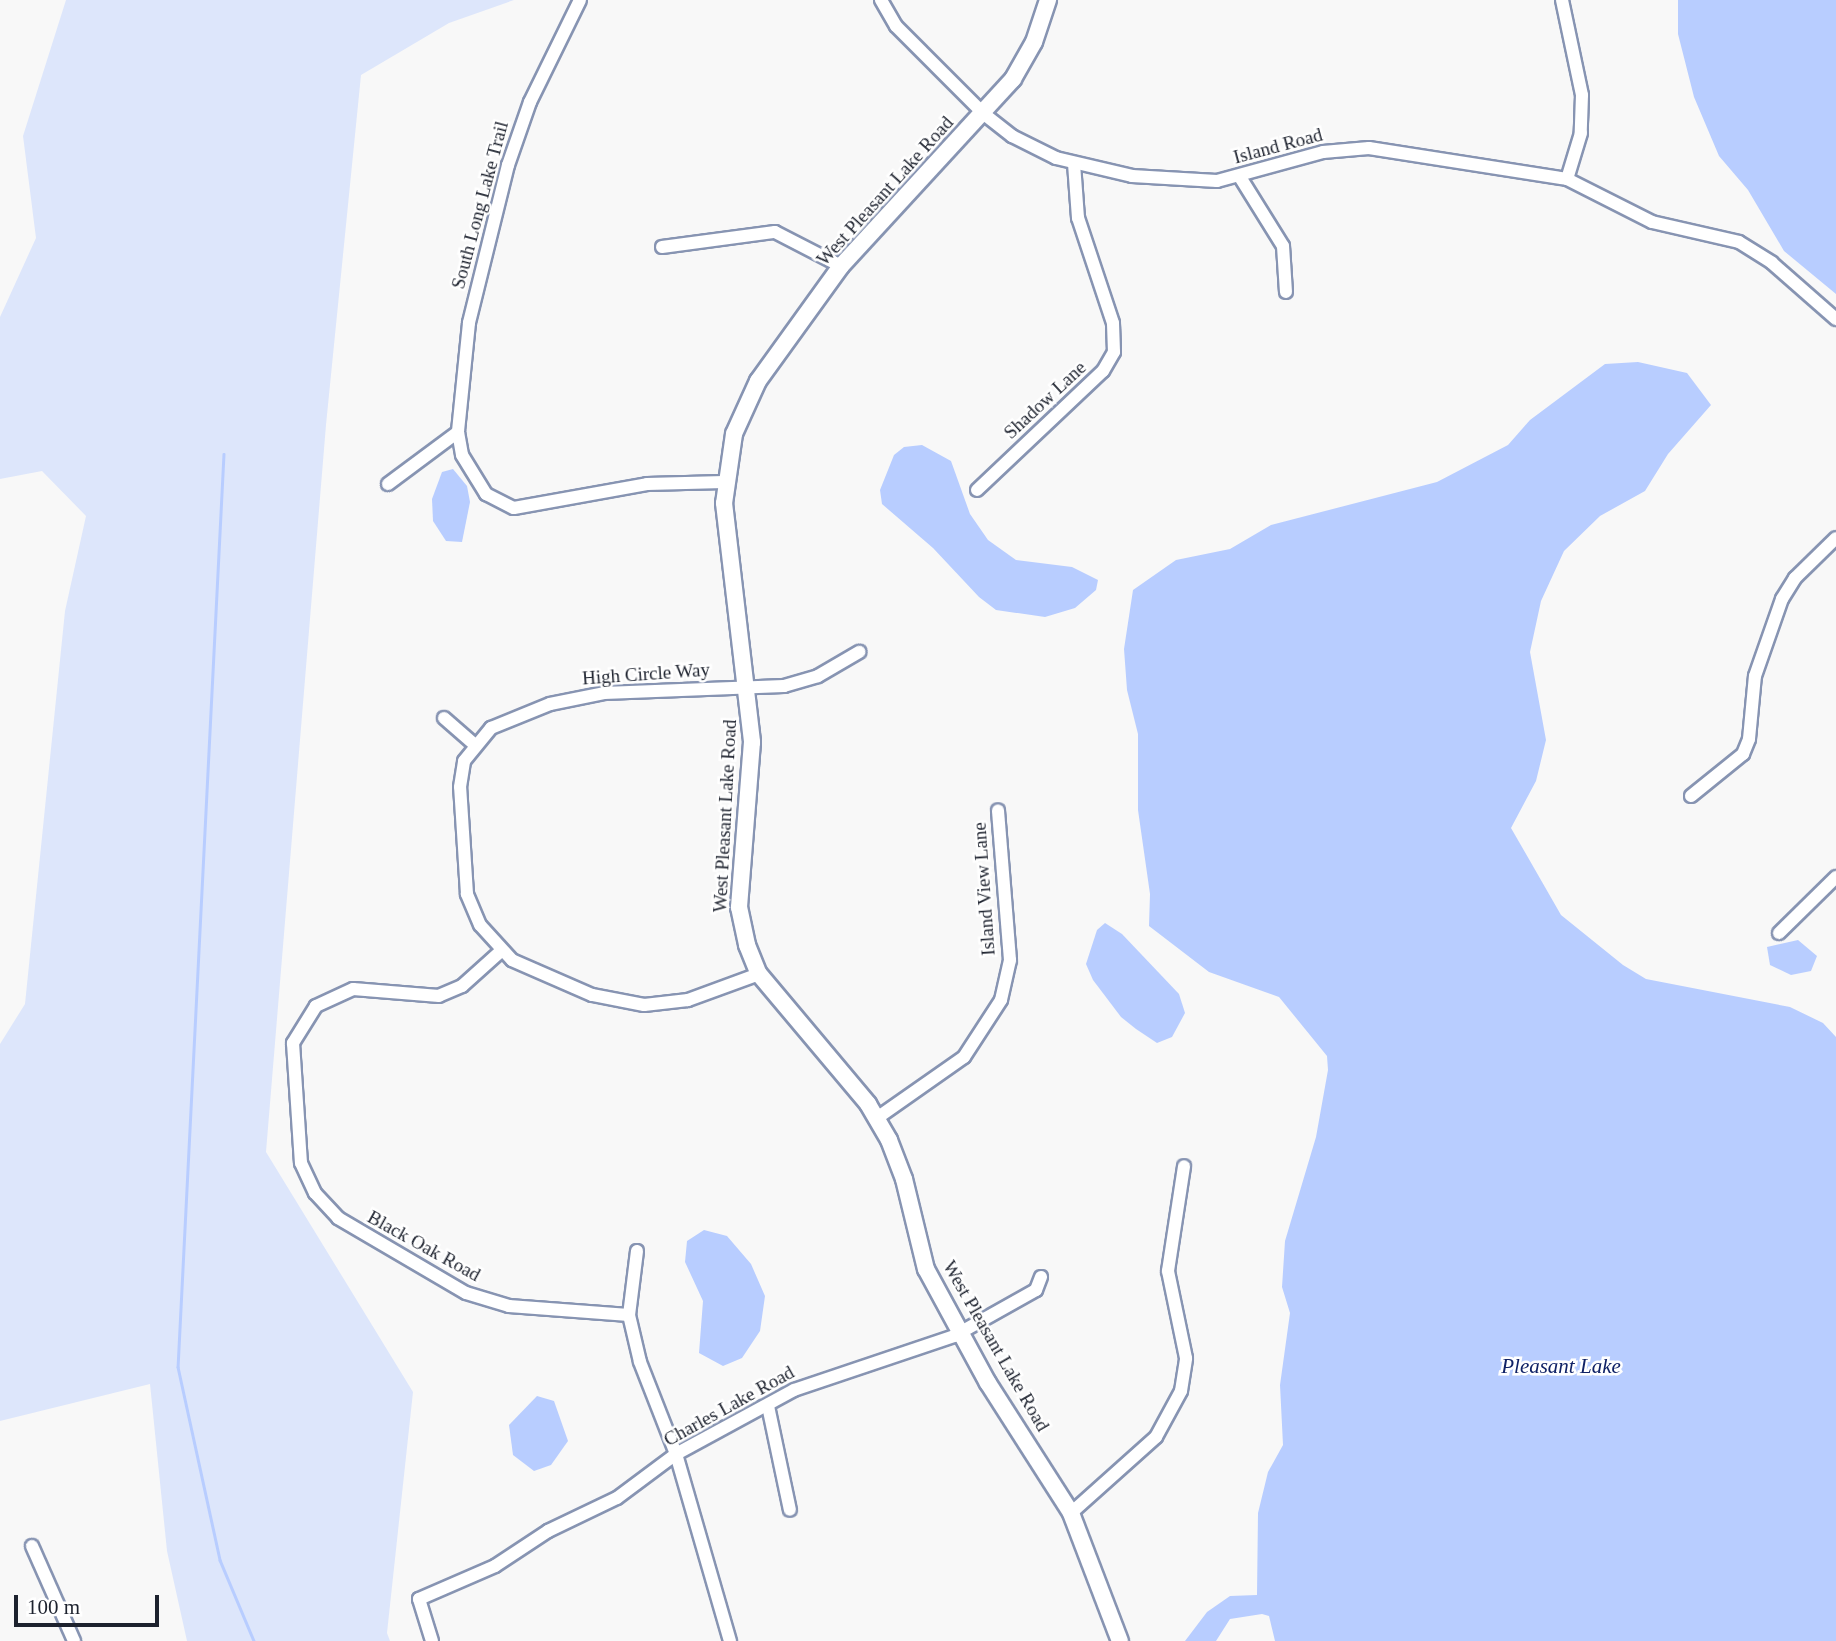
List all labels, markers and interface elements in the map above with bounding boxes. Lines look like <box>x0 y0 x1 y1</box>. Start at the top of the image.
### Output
street label: West Pleasant Lake Road <box>812 112 958 270</box>
street label: South Long Lake Trail <box>447 119 513 291</box>
street label: Island Road <box>1231 123 1325 169</box>
street label: Shadow Lane <box>999 356 1091 444</box>
street label: High Circle Way <box>581 658 711 690</box>
street label: West Pleasant Lake Road <box>709 719 741 913</box>
street label: Island View Lane <box>968 821 1000 957</box>
street label: Black Oak Road <box>364 1206 484 1286</box>
street label: West Pleasant Lake Road <box>938 1257 1054 1435</box>
water label: Pleasant Lake <box>1501 1353 1621 1379</box>
street label: Charles Lake Road <box>660 1361 798 1451</box>
scale bar <box>18 1582 163 1626</box>
text: 100 m <box>27 1595 80 1619</box>

